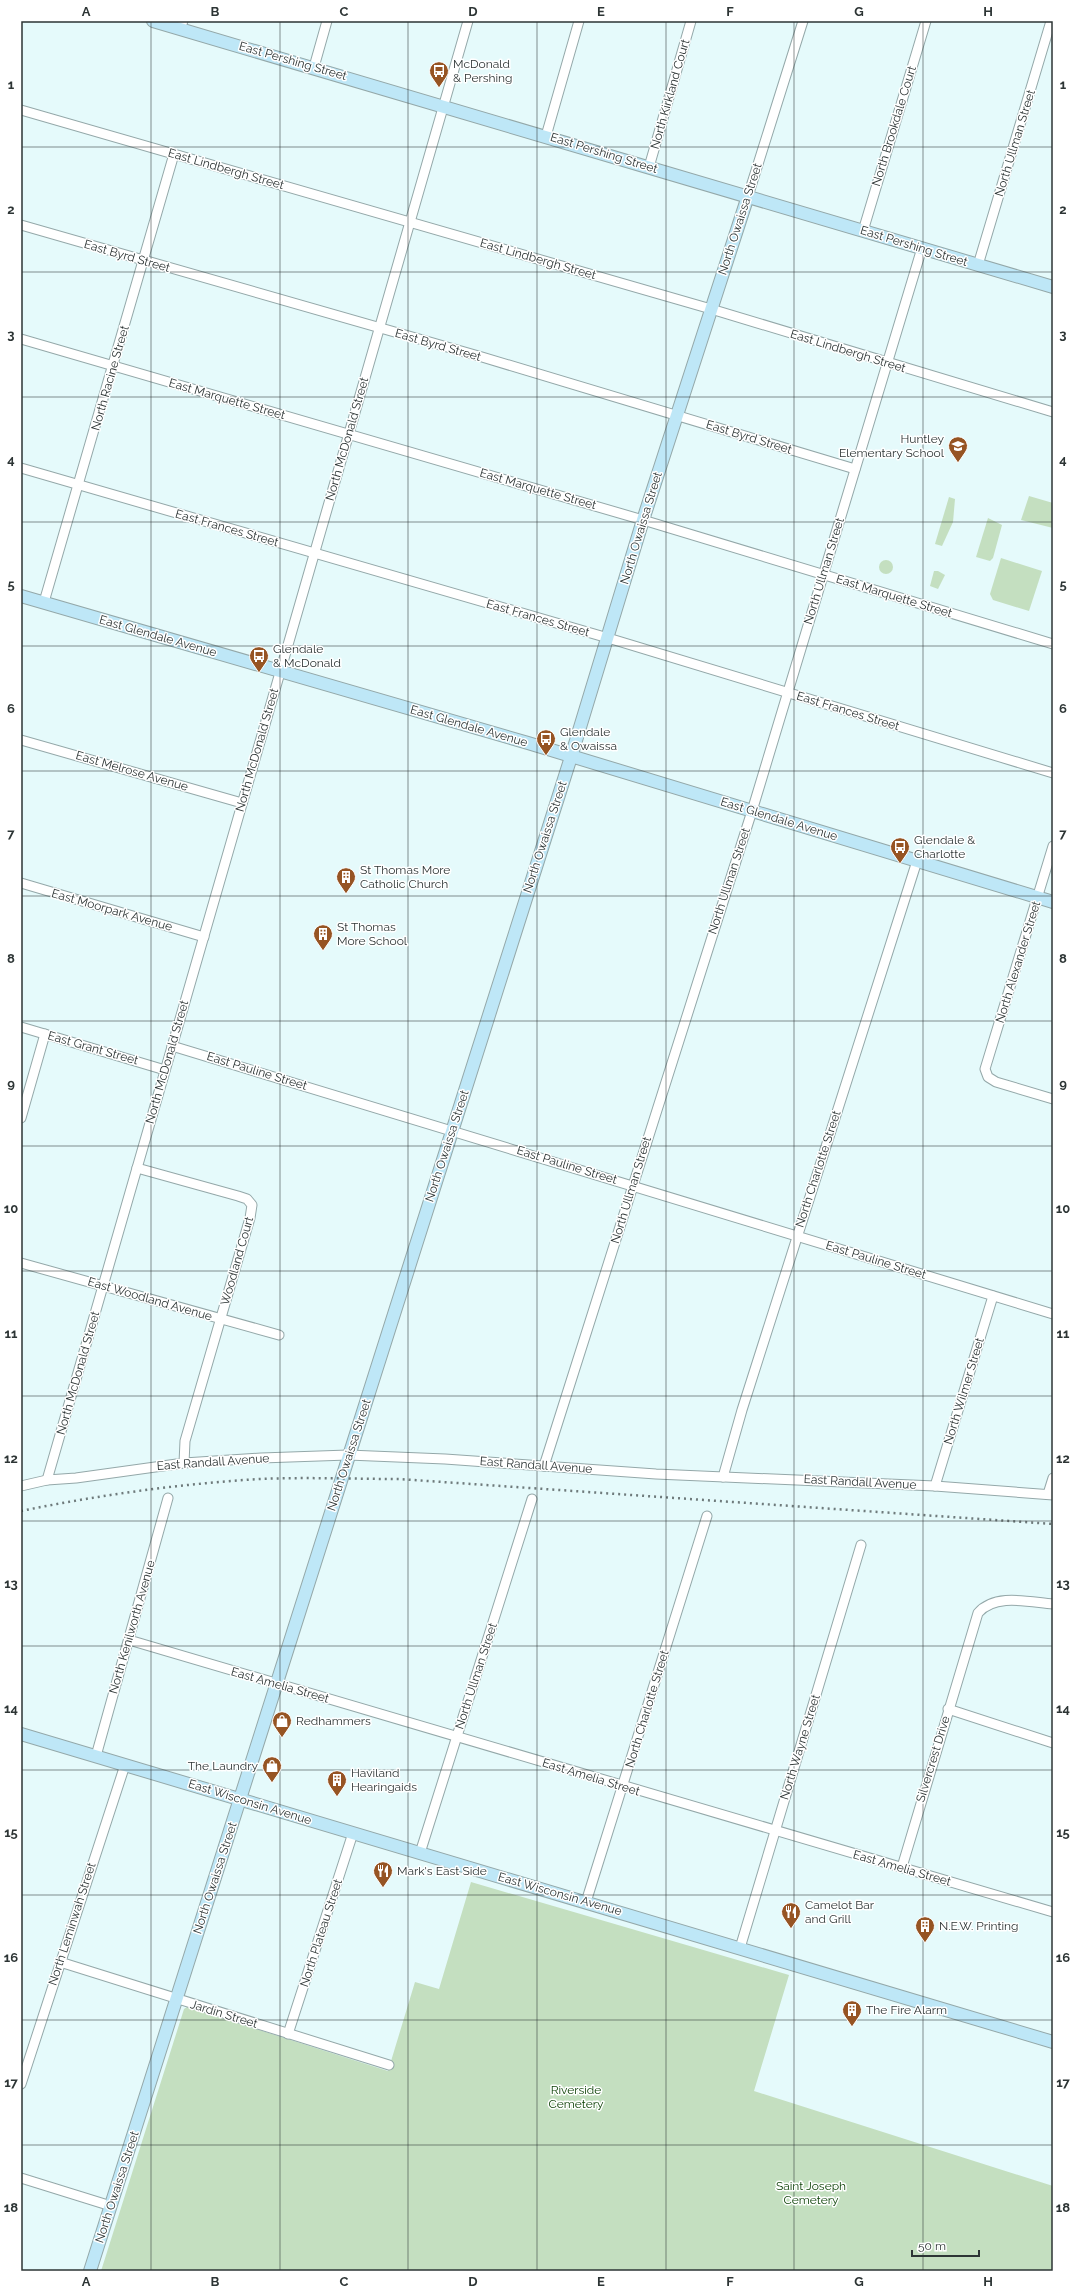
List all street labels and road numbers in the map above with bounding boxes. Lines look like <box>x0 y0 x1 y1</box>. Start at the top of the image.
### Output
street label: North Kirkland Court <box>648 37 692 151</box>
street label: East Pershing Street <box>238 39 348 83</box>
street label: North Brookdale Court <box>869 64 919 188</box>
street label: North Ullman Street <box>992 88 1038 198</box>
street label: East Pershing Street <box>549 130 659 176</box>
street label: East Lindbergh Street <box>166 146 286 192</box>
street label: North Owaissa Street <box>715 161 765 277</box>
street label: East Pershing Street <box>859 223 969 269</box>
street label: East Lindbergh Street <box>478 236 598 282</box>
street label: East Byrd Street <box>82 237 172 275</box>
street label: North Racine Street <box>88 324 132 432</box>
street label: East Byrd Street <box>393 326 483 364</box>
street label: East Lindbergh Street <box>789 327 907 375</box>
street label: East Marquette Street <box>167 376 287 422</box>
street label: North McDonald Street <box>323 376 371 502</box>
street label: East Byrd Street <box>704 417 794 457</box>
street label: East Marquette Street <box>478 466 598 512</box>
street label: North Owaissa Street <box>617 470 665 586</box>
street label: East Frances Street <box>174 507 280 549</box>
street label: North Ullman Street <box>801 516 847 626</box>
street label: East Marquette Street <box>834 572 954 620</box>
street label: East Frances Street <box>485 597 591 639</box>
street label: East Glendale Avenue <box>98 612 218 660</box>
street label: North McDonald Street <box>233 687 281 813</box>
street label: East Frances Street <box>795 689 901 733</box>
street label: East Glendale Avenue <box>409 702 529 750</box>
street label: East Melrose Avenue <box>74 748 190 794</box>
street label: North Owaissa Street <box>520 779 570 895</box>
street label: East Glendale Avenue <box>719 795 839 843</box>
street label: North Ullman Street <box>705 826 753 936</box>
street label: East Moorpark Avenue <box>50 886 174 934</box>
street label: North Alexander Street <box>993 899 1043 1025</box>
street label: North McDonald Street <box>143 999 191 1125</box>
street label: East Grant Street <box>46 1028 140 1068</box>
street label: East Pauline Street <box>205 1049 309 1093</box>
street label: North Owaissa Street <box>422 1088 472 1204</box>
street label: North Charlotte Street <box>792 1109 844 1229</box>
street label: North Ullman Street <box>608 1135 654 1245</box>
street label: East Pauline Street <box>515 1143 619 1187</box>
street label: Woodland Court <box>218 1215 256 1307</box>
street label: East Pauline Street <box>824 1238 928 1282</box>
street label: East Woodland Avenue <box>86 1275 214 1323</box>
street label: North McDonald Street <box>54 1310 102 1436</box>
street label: North Wilmer Street <box>941 1336 987 1446</box>
street label: North Owaissa Street <box>324 1397 374 1513</box>
street label: East Randall Avenue <box>156 1451 270 1473</box>
street label: East Randall Avenue <box>479 1454 593 1476</box>
street label: East Randall Avenue <box>803 1472 917 1492</box>
street label: North Kenilworth Avenue <box>106 1559 158 1695</box>
street label: North Ullman Street <box>452 1621 500 1731</box>
street label: North Charlotte Street <box>622 1649 672 1769</box>
street label: East Amelia Street <box>229 1664 331 1706</box>
street label: North Wayne Street <box>777 1693 823 1801</box>
street label: Silvercrest Drive <box>913 1714 953 1804</box>
street label: East Amelia Street <box>541 1756 641 1798</box>
street label: East Wisconsin Avenue <box>187 1777 313 1827</box>
street label: North Owaissa Street <box>190 1820 240 1936</box>
street label: East Amelia Street <box>851 1847 953 1889</box>
street label: North Leminwah Street <box>45 1861 99 1987</box>
street label: East Wisconsin Avenue <box>496 1870 624 1918</box>
street label: North Plateau Street <box>297 1877 345 1989</box>
street label: Jardin Street <box>189 1997 259 2031</box>
street label: North Owaissa Street <box>92 2129 142 2245</box>

